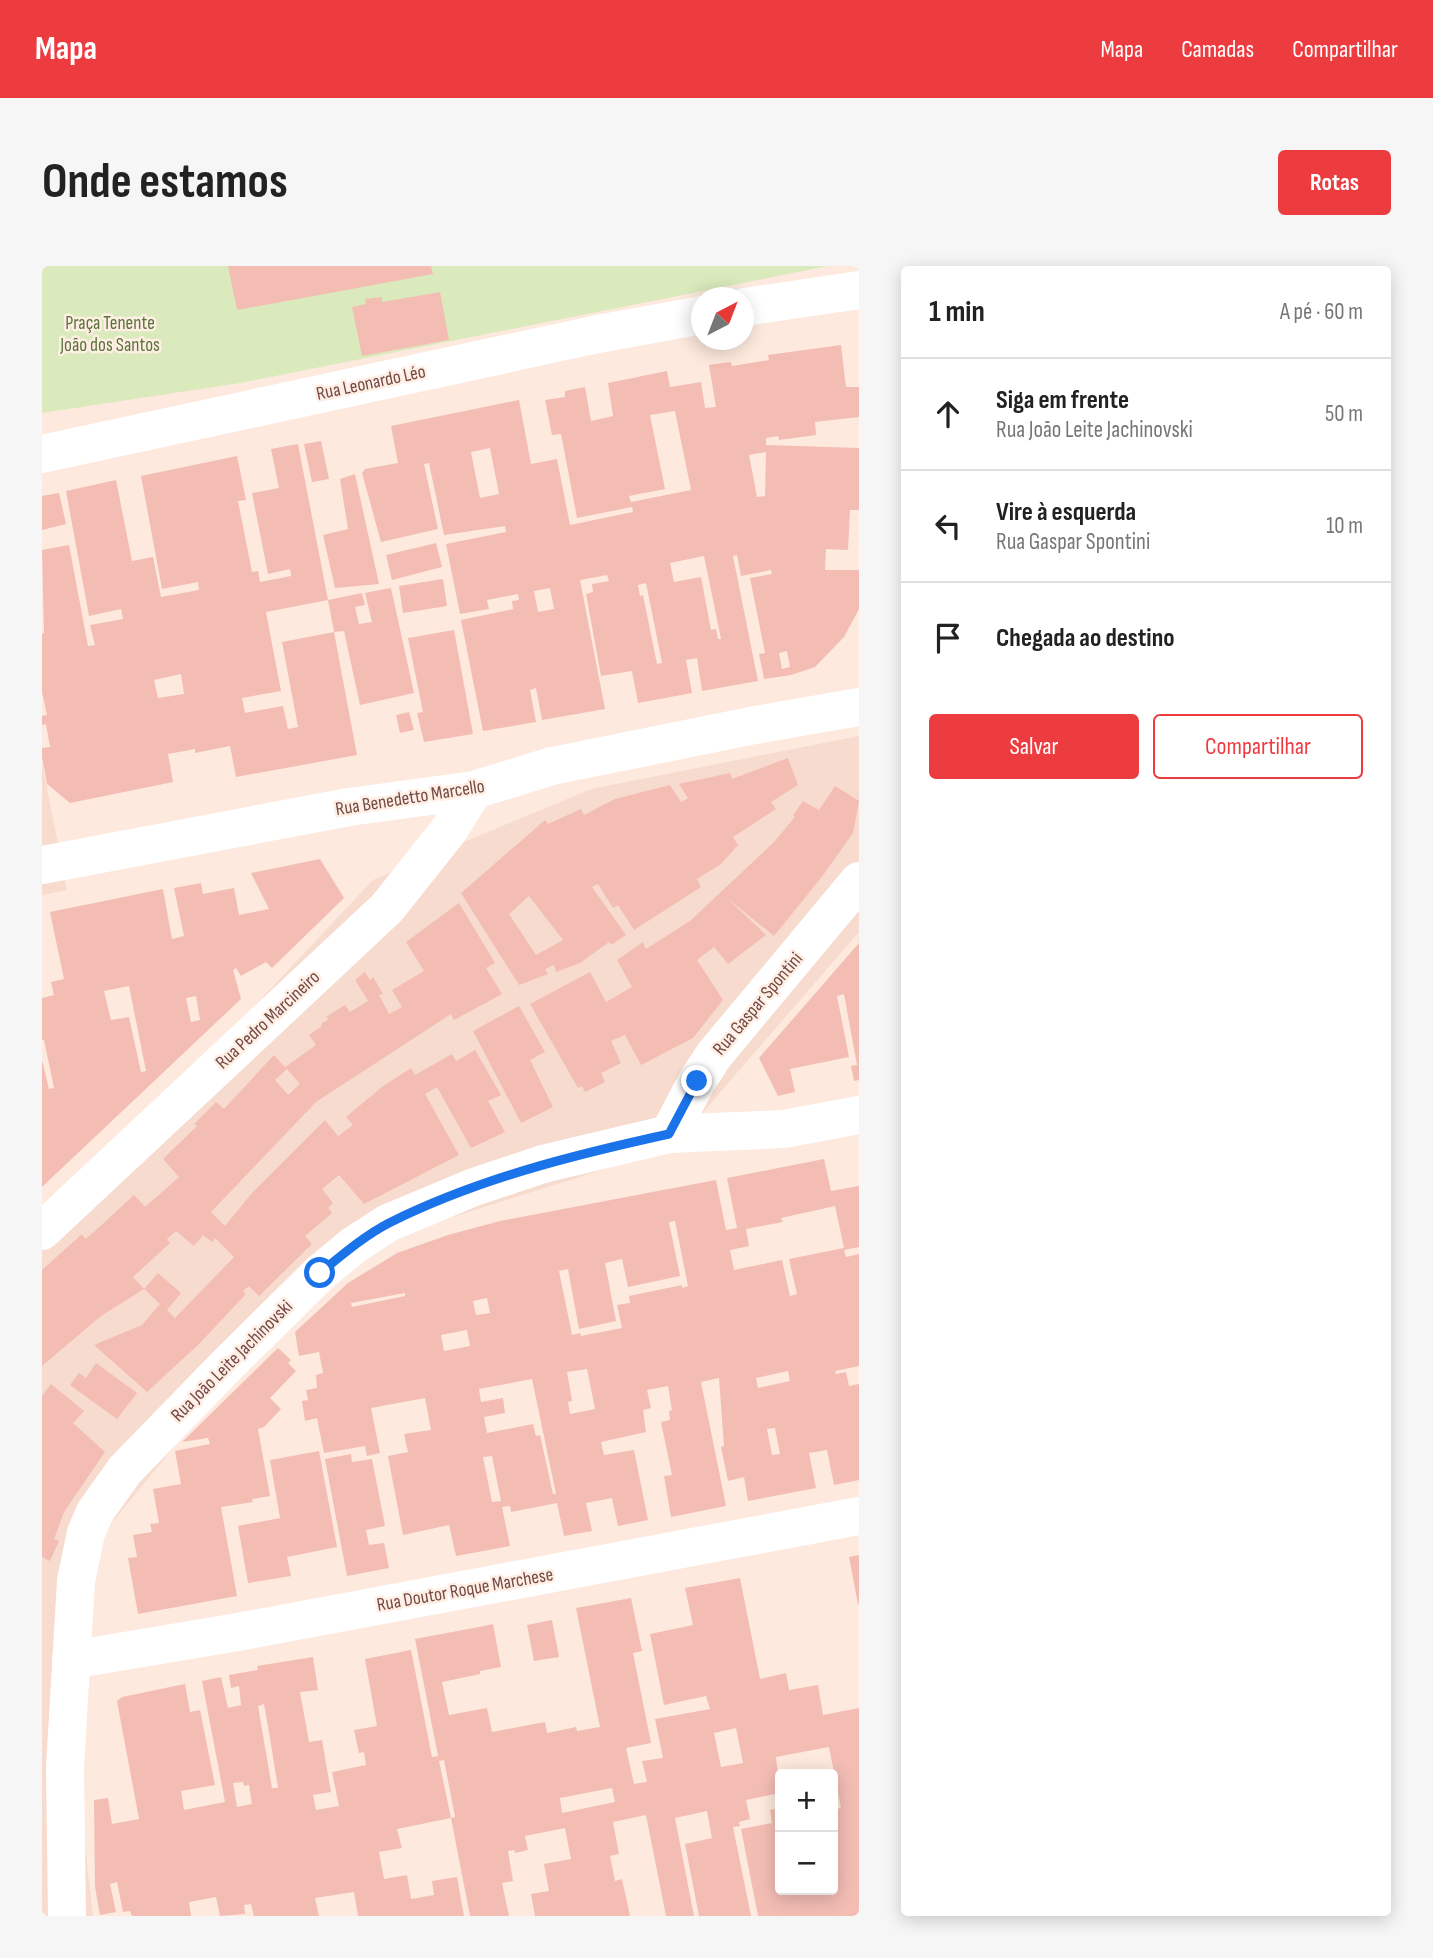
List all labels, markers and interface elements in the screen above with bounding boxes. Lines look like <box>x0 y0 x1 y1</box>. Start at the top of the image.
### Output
text: Mapa <box>35 29 97 69</box>
text: Mapa <box>1101 35 1143 64</box>
text: Camadas <box>1181 35 1254 64</box>
text: Compartilhar <box>1292 35 1398 64</box>
button: Rotas <box>1278 150 1391 215</box>
text: Onde estamos <box>42 153 288 212</box>
north arrow <box>691 287 754 350</box>
text: 1 min <box>929 294 985 330</box>
text: A pé · 60 m <box>1280 298 1363 326</box>
park label: Praça Tenente João dos Santos <box>59 312 160 357</box>
street label: Rua Leonardo Léo <box>314 360 428 406</box>
text: Siga em frente <box>996 385 1129 416</box>
icon: ahead <box>929 395 967 433</box>
text: 50 m <box>1325 400 1363 428</box>
text: Rua João Leite Jachinovski <box>996 416 1193 444</box>
text: Vire à esquerda <box>996 497 1136 528</box>
icon: left <box>929 507 967 545</box>
text: 10 m <box>1326 512 1363 540</box>
text: Rua Gaspar Spontini <box>996 528 1150 556</box>
icon: arrive <box>929 619 967 657</box>
text: Chegada ao destino <box>996 623 1175 654</box>
button: Salvar <box>929 714 1139 779</box>
button: Compartilhar <box>1153 714 1363 779</box>
street label: Rua Benedetto Marcello <box>334 775 486 821</box>
street label: Rua Gaspar Spontini <box>708 948 808 1060</box>
street label: Rua Pedro Marcineiro <box>211 966 325 1074</box>
route end <box>681 1065 712 1096</box>
route start <box>304 1257 335 1288</box>
street label: Rua João Leite Jachinovski <box>166 1295 298 1427</box>
street label: Rua Doutor Roque Marchese <box>375 1563 555 1617</box>
map controls <box>775 1769 838 1895</box>
button: + <box>775 1769 838 1832</box>
button: − <box>775 1832 838 1895</box>

